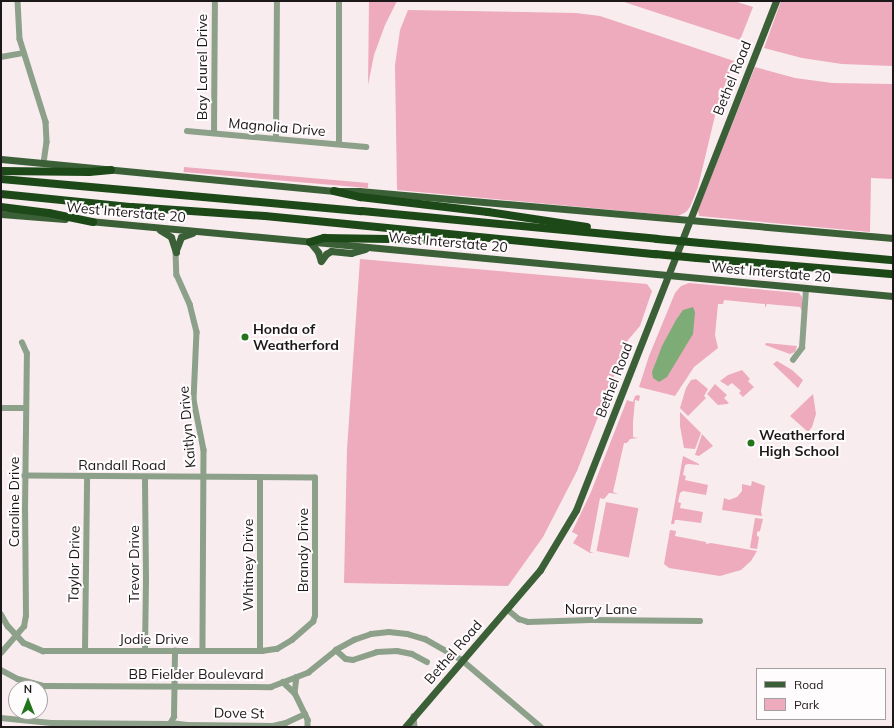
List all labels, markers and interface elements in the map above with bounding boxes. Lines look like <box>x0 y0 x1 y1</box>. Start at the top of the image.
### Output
street label: Bay Laurel Drive <box>194 14 210 120</box>
street label: Bethel Road <box>709 38 755 118</box>
street label: Magnolia Drive <box>228 114 326 140</box>
street label: West Interstate 20 <box>65 198 187 226</box>
street label: West Interstate 20 <box>387 228 509 256</box>
street label: West Interstate 20 <box>710 258 832 286</box>
place label: Honda of Weatherford <box>253 321 339 354</box>
marker: Honda of Weatherford <box>240 332 250 342</box>
street label: Bethel Road <box>592 340 636 420</box>
street label: Kaitlyn Drive <box>175 385 199 469</box>
place label: Weatherford High School <box>759 427 845 460</box>
marker: Weatherford High School <box>746 438 756 448</box>
street label: Caroline Drive <box>6 457 22 547</box>
street label: Randall Road <box>78 457 166 473</box>
street label: Brandy Drive <box>295 508 311 592</box>
street label: Whitney Drive <box>240 519 256 611</box>
street label: Taylor Drive <box>65 525 83 603</box>
street label: Trevor Drive <box>126 525 142 603</box>
street label: Narry Lane <box>565 601 637 617</box>
street label: Bethel Road <box>421 617 485 687</box>
street label: Jodie Drive <box>119 631 189 647</box>
street label: BB Fielder Boulevard <box>128 666 264 682</box>
legend <box>756 668 886 720</box>
text: Road <box>794 677 823 692</box>
north arrow <box>8 680 48 720</box>
text: N <box>24 682 32 696</box>
text: Park <box>794 697 819 712</box>
street label: Dove St <box>214 704 264 722</box>

